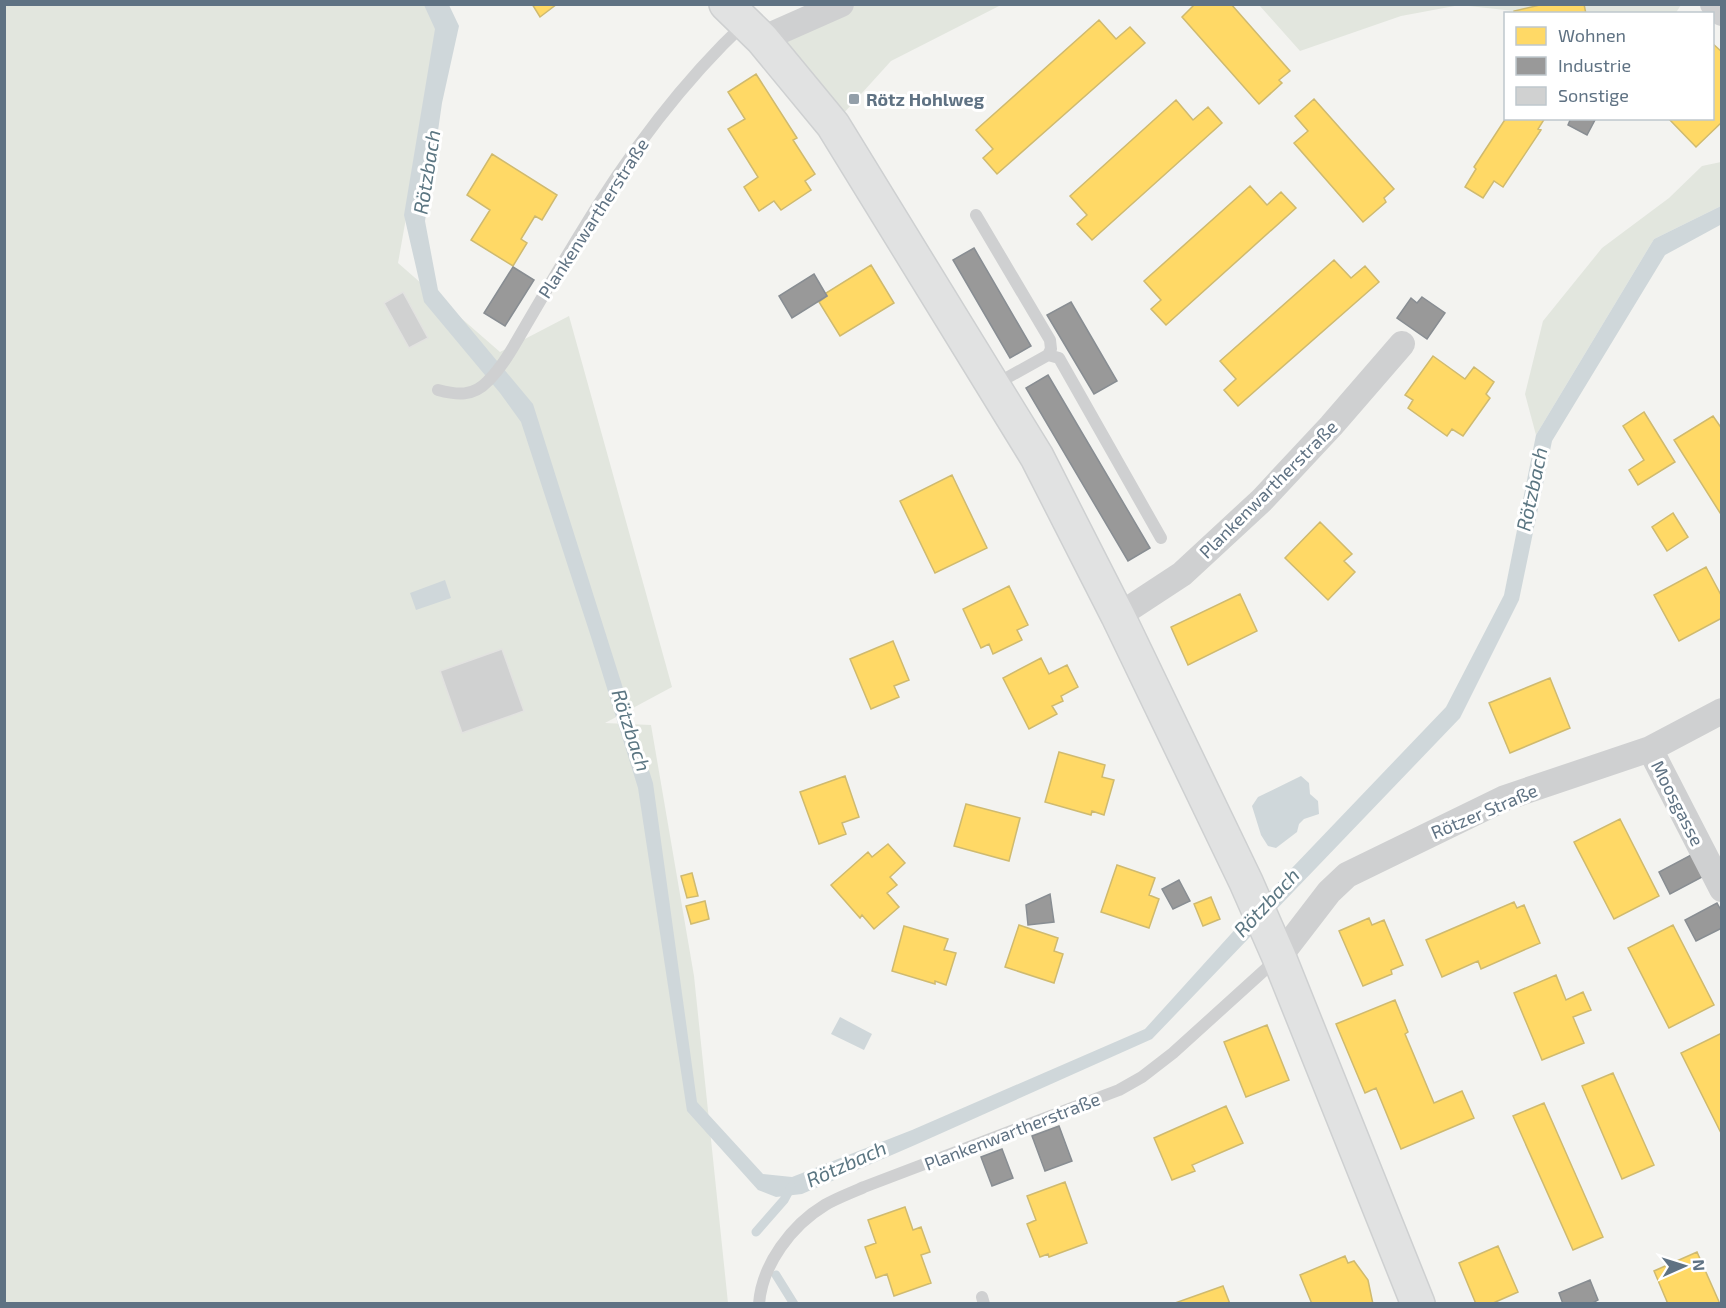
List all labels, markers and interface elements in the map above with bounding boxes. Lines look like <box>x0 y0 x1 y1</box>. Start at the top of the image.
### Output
legend <box>1504 12 1714 120</box>
text: Wohnen <box>1558 24 1626 46</box>
text: Industrie <box>1558 54 1631 76</box>
text: Sonstige <box>1558 84 1629 106</box>
place label: Rötz Hohlweg <box>866 88 985 110</box>
marker: Rötz Hohlweg <box>847 92 861 106</box>
water label: Rötzbach <box>407 128 445 216</box>
street label: Plankenwartherstraße <box>533 134 653 302</box>
street label: Plankenwartherstraße <box>1194 415 1342 563</box>
water label: Rötzbach <box>1510 445 1552 533</box>
water label: Rötzbach <box>607 686 657 774</box>
street label: Moosgasse <box>1647 756 1709 850</box>
street label: Rötzer Straße <box>1427 779 1541 843</box>
water label: Rötzbach <box>1228 863 1304 941</box>
street label: Plankenwartherstraße <box>921 1087 1103 1175</box>
water label: Rötzbach <box>802 1135 890 1191</box>
north arrow <box>1654 1236 1714 1296</box>
text: N <box>1690 1259 1709 1271</box>

